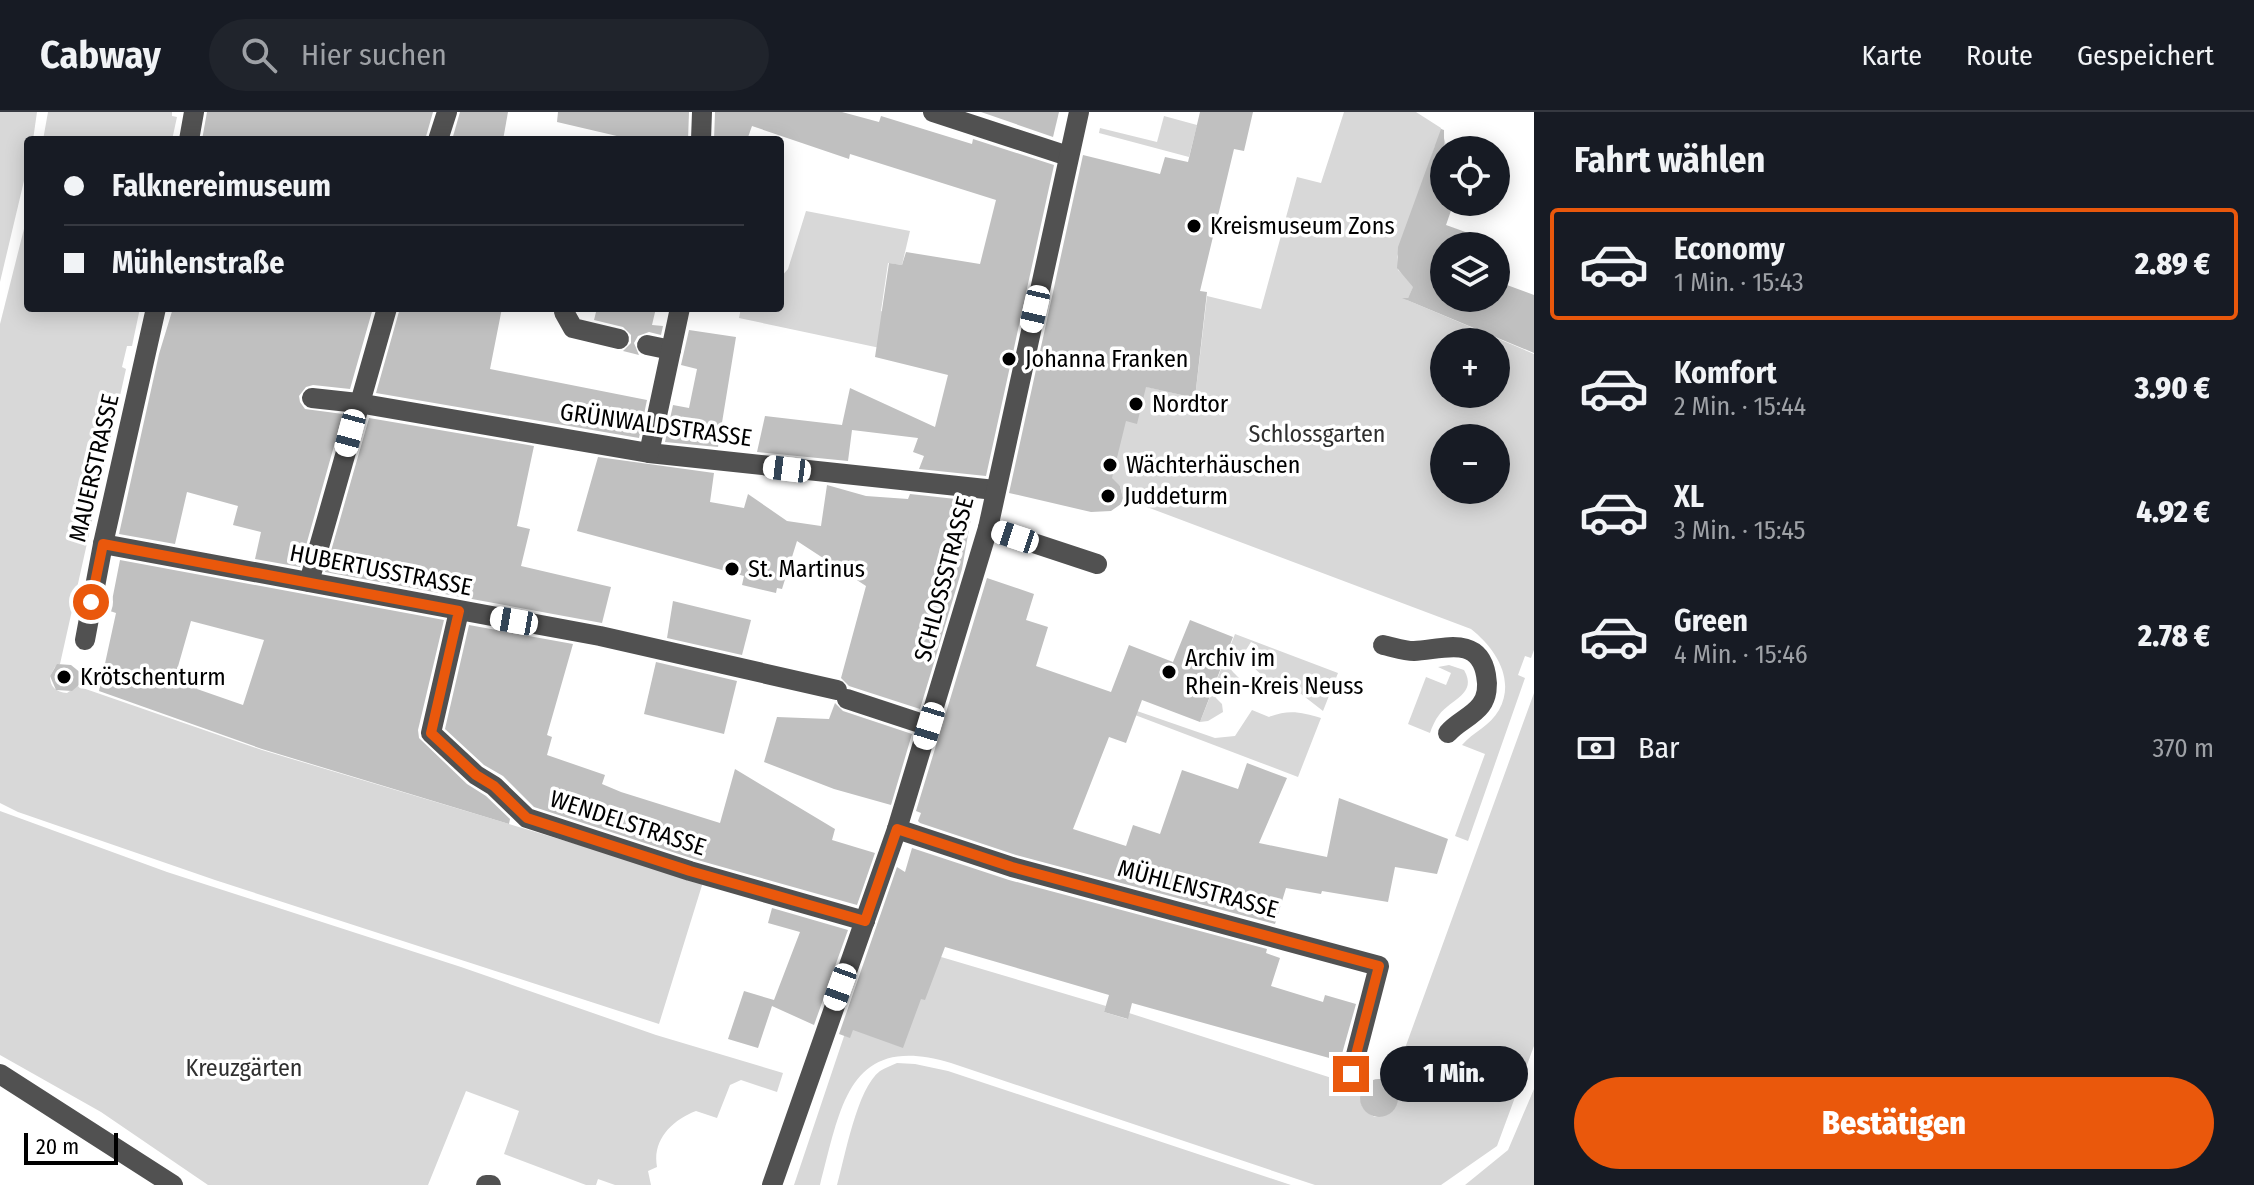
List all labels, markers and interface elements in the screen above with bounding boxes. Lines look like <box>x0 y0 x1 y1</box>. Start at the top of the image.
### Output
search box <box>209 19 769 91</box>
text: Cabway <box>40 32 161 78</box>
icon: search <box>237 33 281 77</box>
text: Hier suchen <box>301 37 447 73</box>
text: Karte <box>1861 39 1922 72</box>
text: Route <box>1966 39 2033 72</box>
text: Gespeichert <box>2077 39 2214 72</box>
map controls <box>1430 136 1510 504</box>
button: locate <box>1430 136 1510 216</box>
text: Fahrt wählen <box>1574 138 1765 182</box>
text: Falknereimuseum <box>112 168 331 204</box>
place label: Kreismuseum Zons <box>1210 212 1395 240</box>
marker: Kreismuseum Zons <box>1185 217 1203 235</box>
icon: car <box>1578 228 1650 300</box>
text: Economy <box>1674 231 1785 267</box>
button: layers <box>1430 232 1510 312</box>
text: Mühlenstraße <box>112 245 284 281</box>
text: 2.89 € <box>2135 246 2210 282</box>
text: 1 Min. · 15:43 <box>1674 267 1804 298</box>
car <box>1018 283 1052 335</box>
button: + <box>1430 328 1510 408</box>
place label: Johanna Franken <box>1025 345 1188 373</box>
marker: Johanna Franken <box>1000 350 1018 368</box>
icon: car <box>1578 352 1650 424</box>
text: Komfort <box>1674 355 1777 391</box>
text: 3.90 € <box>2135 370 2210 406</box>
place label: Nordtor <box>1152 390 1229 418</box>
street label: MAUERSTRASSE <box>63 391 125 545</box>
text: 2 Min. · 15:44 <box>1674 391 1806 422</box>
marker: Nordtor <box>1127 395 1145 413</box>
street label: GRÜNWALDSTRASSE <box>558 398 754 452</box>
car <box>332 407 368 459</box>
park label: Schlossgarten <box>1249 420 1385 448</box>
button: − <box>1430 424 1510 504</box>
place label: Wächterhäuschen <box>1126 451 1300 479</box>
car <box>762 454 812 484</box>
marker: Wächterhäuschen <box>1101 456 1119 474</box>
icon: car <box>1578 476 1650 548</box>
text: XL <box>1674 479 1704 515</box>
place label: Juddeturm <box>1124 482 1228 510</box>
marker: Juddeturm <box>1099 487 1117 505</box>
street label: SCHLOSSSTRASSE <box>909 494 979 664</box>
text: 4.92 € <box>2136 494 2210 530</box>
text: 3 Min. · 15:45 <box>1674 515 1806 546</box>
car <box>988 518 1042 556</box>
street label: HUBERTUSSTRASSE <box>287 539 475 601</box>
place label: St. Martinus <box>748 555 865 583</box>
marker: St. Martinus <box>723 560 741 578</box>
route start <box>73 584 109 620</box>
icon: car <box>1578 600 1650 672</box>
text: Green <box>1674 603 1748 639</box>
car <box>488 605 540 637</box>
text: 2.78 € <box>2138 618 2210 654</box>
text: 4 Min. · 15:46 <box>1674 639 1808 670</box>
place label: Archiv im Rhein-Kreis Neuss <box>1185 644 1364 700</box>
place label: Krötschenturm <box>80 663 226 691</box>
marker: Archiv im Rhein-Kreis Neuss <box>1160 663 1178 681</box>
marker: Krötschenturm <box>55 668 73 686</box>
car <box>911 700 947 752</box>
icon: cash <box>1574 726 1618 770</box>
text: Bar <box>1638 730 1680 766</box>
text: 370 m <box>2153 733 2214 764</box>
street label: WENDELSTRASSE <box>547 785 709 861</box>
street label: MÜHLENSTRASSE <box>1115 854 1281 924</box>
car <box>821 960 859 1014</box>
callout: 1 Min. <box>1379 1046 1527 1102</box>
park label: Kreuzgärten <box>185 1054 303 1082</box>
route end <box>1333 1056 1369 1092</box>
text: 1 Min. <box>1423 1058 1485 1089</box>
button: Bestätigen <box>1574 1077 2214 1169</box>
scale bar <box>24 1129 118 1165</box>
text: 20 m <box>36 1133 79 1160</box>

